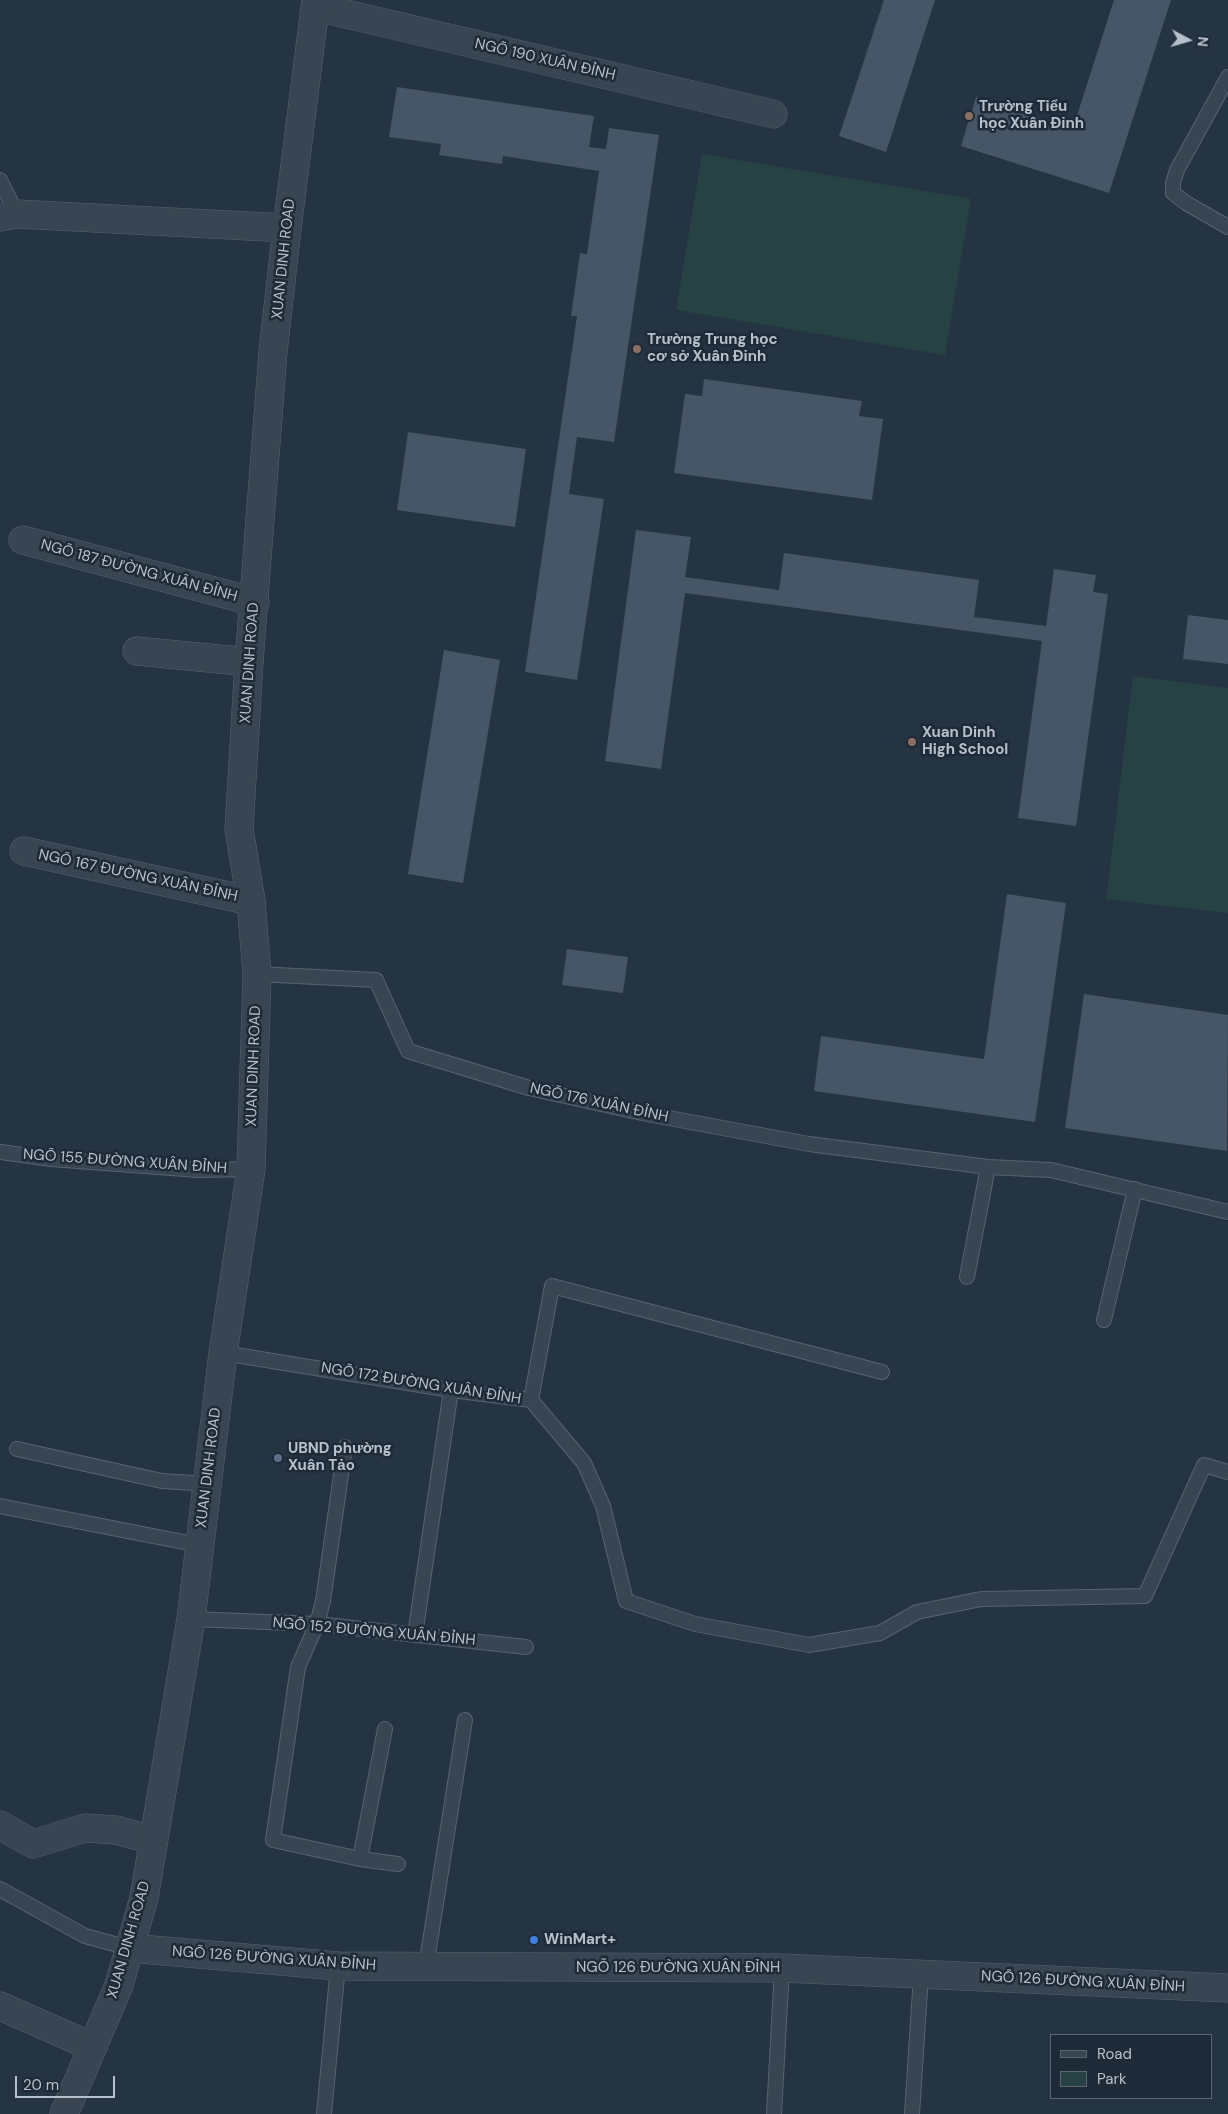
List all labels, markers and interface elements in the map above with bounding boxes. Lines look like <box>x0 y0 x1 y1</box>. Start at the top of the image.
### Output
north arrow <box>1163 15 1213 65</box>
street label: NGÕ 190 XUÂN ĐỈNH <box>473 35 617 85</box>
text: N <box>1193 36 1212 48</box>
place label: Trường Tiểu học Xuân Đỉnh <box>979 98 1084 133</box>
marker: Trường Tiểu học Xuân Đỉnh <box>963 110 975 122</box>
street label: XUAN DINH ROAD <box>269 198 299 320</box>
place label: Trường Trung học cơ sở Xuân Đỉnh <box>647 331 778 366</box>
marker: Trường Trung học cơ sở Xuân Đỉnh <box>631 343 643 355</box>
street label: NGÕ 187 ĐƯỜNG XUÂN ĐỈNH <box>39 536 239 606</box>
street label: XUAN DINH ROAD <box>237 602 263 724</box>
place label: Xuan Dinh High School <box>922 724 1008 759</box>
marker: Xuan Dinh High School <box>906 736 918 748</box>
street label: NGÕ 167 ĐƯỜNG XUÂN ĐỈNH <box>37 846 239 906</box>
street label: XUAN DINH ROAD <box>243 1005 265 1127</box>
street label: NGÕ 176 XUÂN ĐỈNH <box>528 1080 670 1126</box>
street label: NGÕ 155 ĐƯỜNG XUÂN ĐỈNH <box>22 1146 228 1178</box>
street label: NGÕ 172 ĐƯỜNG XUÂN ĐỈNH <box>320 1359 522 1409</box>
street label: XUAN DINH ROAD <box>193 1407 225 1529</box>
place label: UBND phường Xuân Tảo <box>288 1440 392 1475</box>
marker: UBND phường Xuân Tảo <box>272 1452 284 1464</box>
street label: NGÕ 152 ĐƯỜNG XUÂN ĐỈNH <box>272 1614 476 1650</box>
street label: XUAN DINH ROAD <box>104 1879 154 2001</box>
place label: WinMart+ <box>544 1931 616 1949</box>
marker: WinMart+ <box>528 1934 540 1946</box>
street label: NGÕ 126 ĐƯỜNG XUÂN ĐỈNH <box>172 1943 376 1975</box>
street label: NGÕ 126 ĐƯỜNG XUÂN ĐỈNH <box>576 1959 780 1977</box>
street label: NGÕ 126 ĐƯỜNG XUÂN ĐỈNH <box>981 1968 1185 1996</box>
legend <box>1050 2034 1213 2099</box>
text: Road <box>1097 2044 1132 2064</box>
scale bar <box>18 2066 118 2098</box>
text: Park <box>1097 2069 1127 2089</box>
text: 20 m <box>23 2075 59 2095</box>

